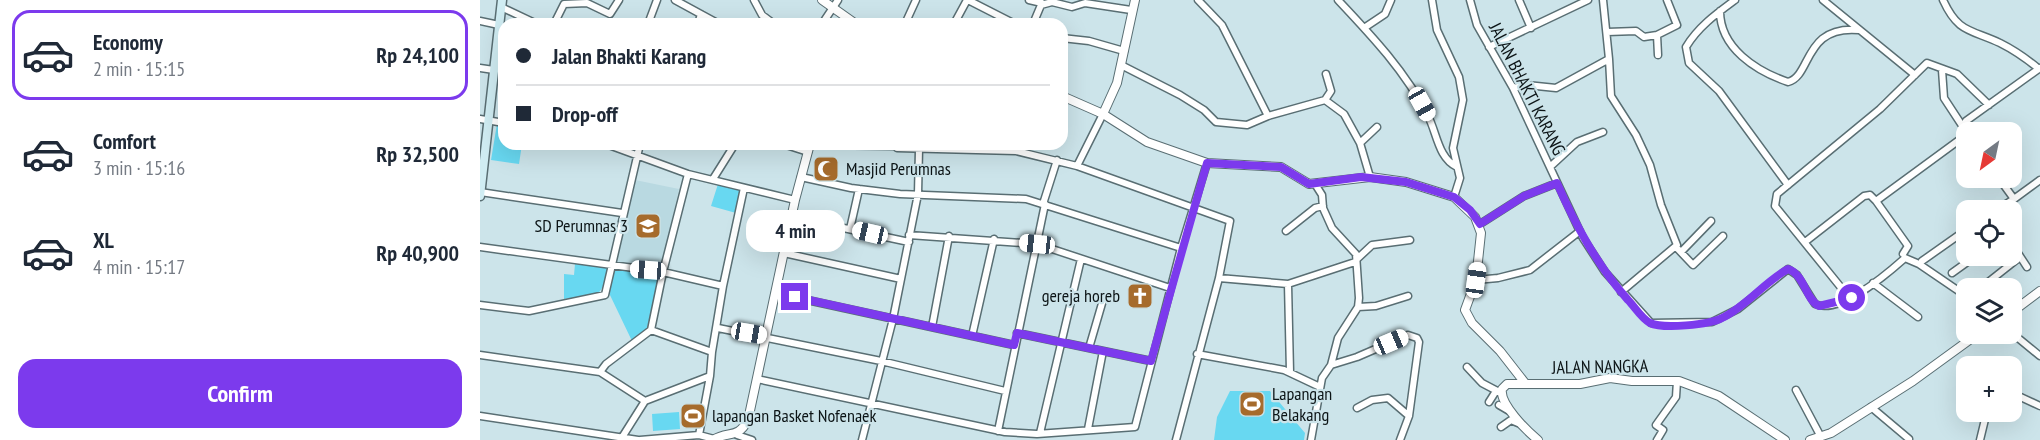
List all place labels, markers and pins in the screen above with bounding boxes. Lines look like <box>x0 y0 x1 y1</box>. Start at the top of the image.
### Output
mosque icon: Masjid Perumnas <box>811 154 841 184</box>
place label: Masjid Perumnas <box>846 157 951 180</box>
school or university icon: SD Perumnas 3 <box>633 211 663 241</box>
place label: SD Perumnas 3 <box>534 214 628 237</box>
church icon: gereja horeb <box>1125 281 1155 311</box>
place label: gereja horeb <box>1042 284 1120 307</box>
place label: Lapangan Belakang <box>1272 382 1332 426</box>
sports icon: Lapangan Belakang <box>1237 389 1267 419</box>
sports icon: lapangan Basket Nofenaek <box>678 401 708 431</box>
place label: lapangan Basket Nofenaek <box>712 404 877 427</box>

